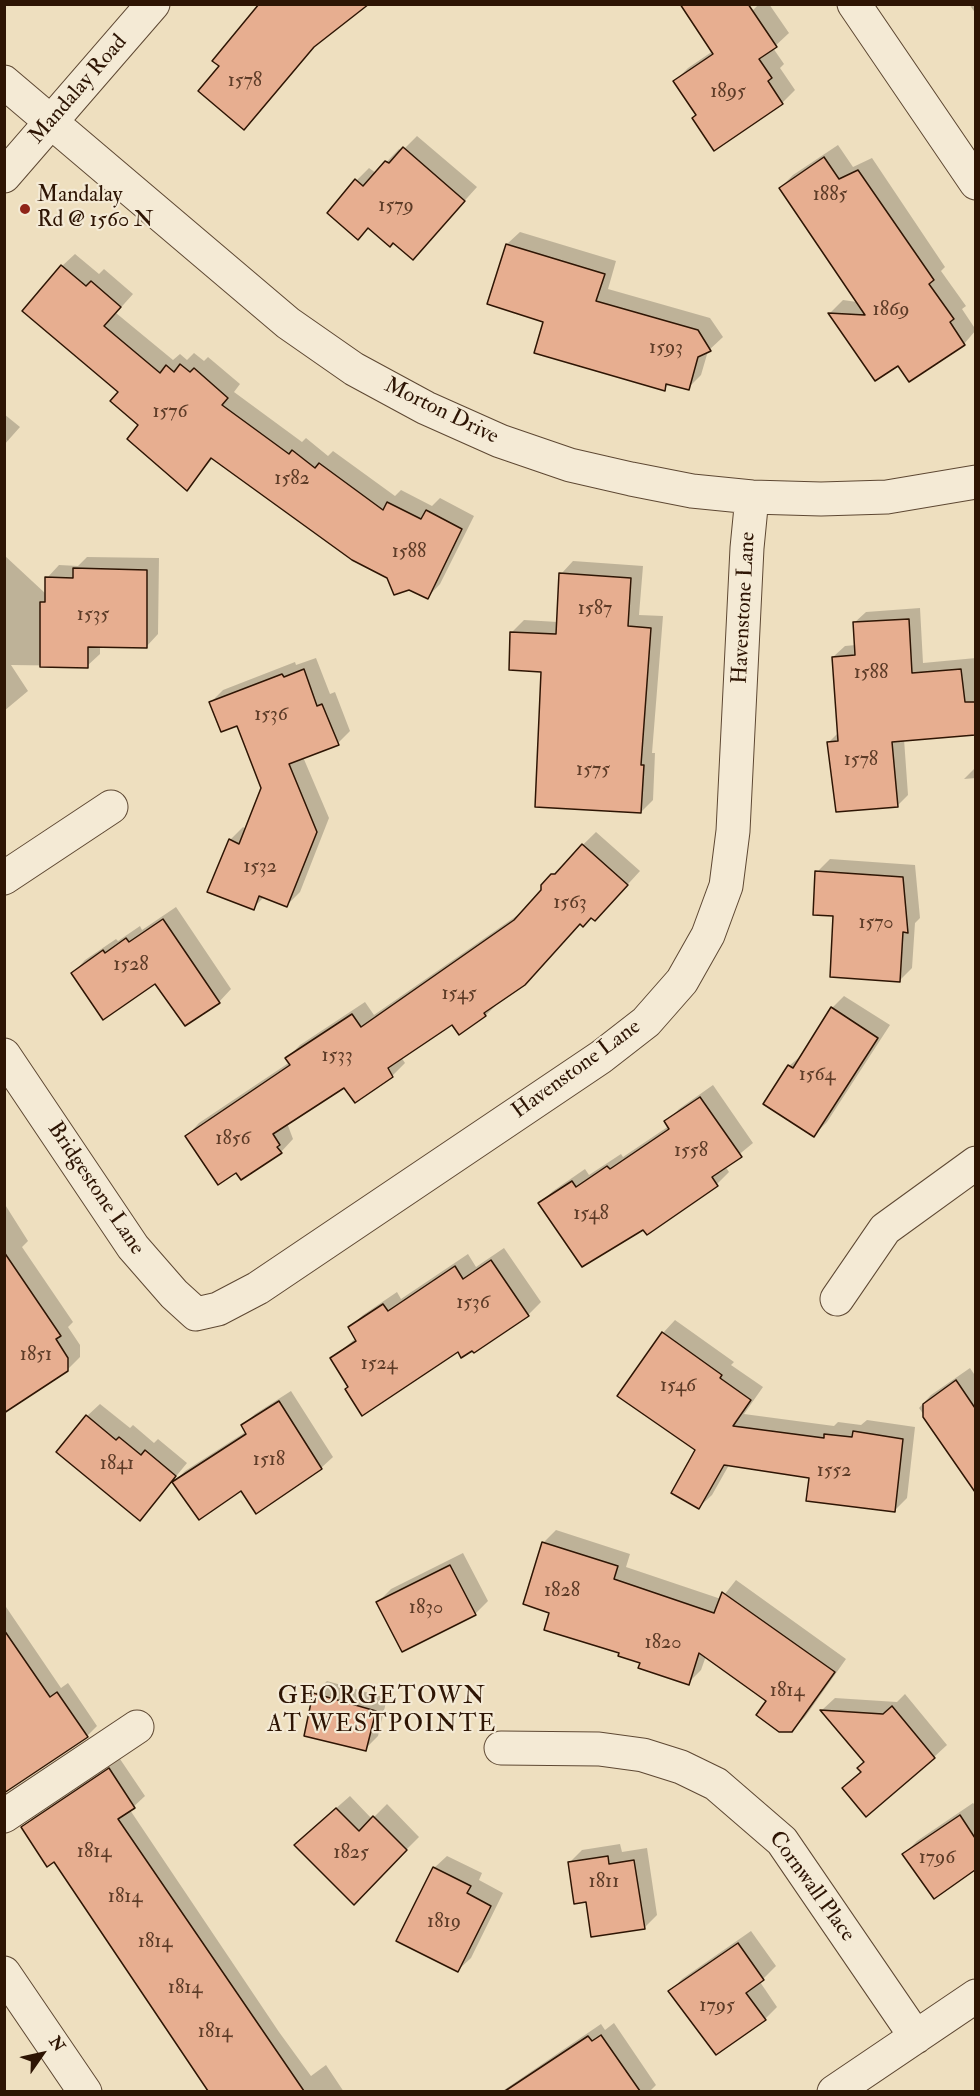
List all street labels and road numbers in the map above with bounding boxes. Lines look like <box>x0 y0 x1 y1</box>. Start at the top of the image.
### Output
street label: Mandalay Road <box>24 30 134 150</box>
street label: Morton Drive <box>380 373 502 451</box>
street label: Havenstone Lane <box>728 531 762 685</box>
street label: Havenstone Lane <box>508 1015 646 1125</box>
street label: Bridgestone Lane <box>41 1117 149 1261</box>
street label: Cornwall Place <box>762 1827 860 1947</box>

